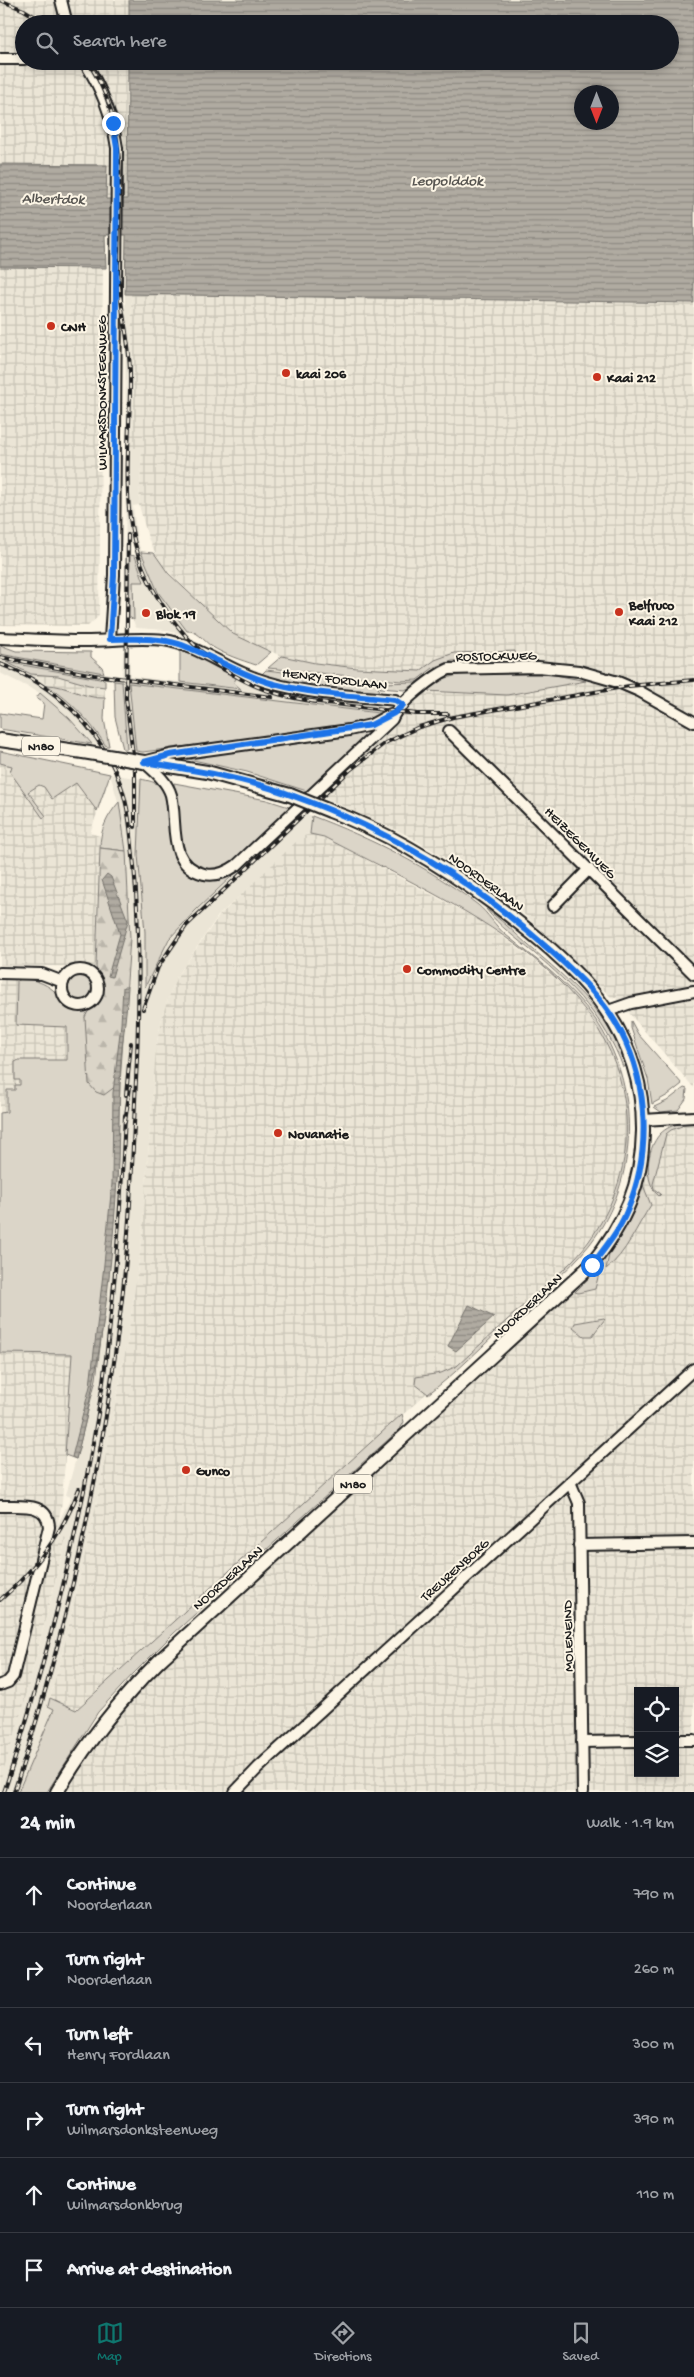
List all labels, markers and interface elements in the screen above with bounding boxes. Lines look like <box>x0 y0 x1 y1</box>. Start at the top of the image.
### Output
search box <box>15 15 679 70</box>
icon: search <box>33 29 61 57</box>
text: Search here <box>73 31 167 54</box>
north arrow <box>574 85 619 130</box>
route end <box>102 112 125 135</box>
water label: Leopolddok <box>411 173 484 191</box>
water label: Albertdok <box>22 190 86 210</box>
street label: WILMARSDONKSTEENWEG <box>95 315 112 470</box>
marker: CNH <box>45 320 57 332</box>
place label: CNH <box>60 320 87 337</box>
marker: kaai 206 <box>280 367 292 379</box>
place label: kaai 206 <box>296 367 347 384</box>
marker: Kaai 212 <box>591 371 603 383</box>
place label: Kaai 212 <box>606 371 656 388</box>
place label: Belfruco Kaai 212 <box>628 598 678 631</box>
marker: Belfruco Kaai 212 <box>613 606 625 618</box>
marker: Blok 19 <box>140 607 152 619</box>
place label: Blok 19 <box>155 607 196 624</box>
street label: ROSTOCKWEG <box>455 648 538 667</box>
street label: HENRY FORDLAAN <box>281 666 388 695</box>
road number: N180 <box>22 736 60 756</box>
street label: HEIZEGEMWEG <box>540 804 620 884</box>
street label: NOORDERLAAN <box>444 850 527 916</box>
marker: Commodity Centre <box>401 963 413 975</box>
place label: Commodity Centre <box>416 963 526 980</box>
marker: Novanatie <box>272 1127 284 1139</box>
place label: Novanatie <box>288 1127 350 1144</box>
route start <box>581 1254 604 1277</box>
street label: NOORDERLAAN <box>490 1270 567 1344</box>
marker: Gunco <box>180 1464 192 1476</box>
place label: Gunco <box>196 1464 231 1481</box>
road number: N180 <box>334 1475 372 1494</box>
street label: TREURENBORG <box>417 1535 494 1607</box>
street label: NOORDERLAAN <box>190 1543 268 1615</box>
street label: MOLENEIND <box>560 1599 579 1672</box>
map controls <box>634 1687 679 1777</box>
button: locate <box>634 1687 679 1732</box>
button: layers <box>634 1732 679 1777</box>
text: 24 min <box>20 1812 75 1837</box>
text: Walk · 1.9 km <box>586 1815 674 1834</box>
text: Continue <box>67 1874 136 1897</box>
icon: ahead <box>20 1881 48 1909</box>
text: 790 m <box>633 1886 674 1905</box>
text: Noorderlaan <box>67 1897 152 1916</box>
text: Turn right <box>67 1949 143 1972</box>
icon: right <box>20 1956 48 1984</box>
text: 260 m <box>634 1961 674 1980</box>
text: Noorderlaan <box>67 1972 152 1991</box>
text: Turn left <box>67 2024 131 2047</box>
icon: left <box>20 2031 48 2059</box>
text: 300 m <box>632 2036 674 2055</box>
text: Henry Fordlaan <box>67 2047 170 2066</box>
text: Turn right <box>67 2099 143 2122</box>
icon: right <box>20 2106 48 2134</box>
text: 390 m <box>633 2111 674 2130</box>
text: Wilmarsdonksteenweg <box>67 2122 218 2141</box>
text: Continue <box>67 2174 136 2197</box>
icon: ahead <box>20 2181 48 2209</box>
text: 110 m <box>637 2186 674 2205</box>
text: Wilmarsdonkbrug <box>67 2197 183 2216</box>
icon: arrive <box>20 2256 48 2284</box>
text: Arrive at destination <box>67 2259 231 2282</box>
tab: Map <box>96 2319 124 2366</box>
tab: Directions <box>315 2319 372 2366</box>
tab: Saved <box>563 2319 598 2366</box>

